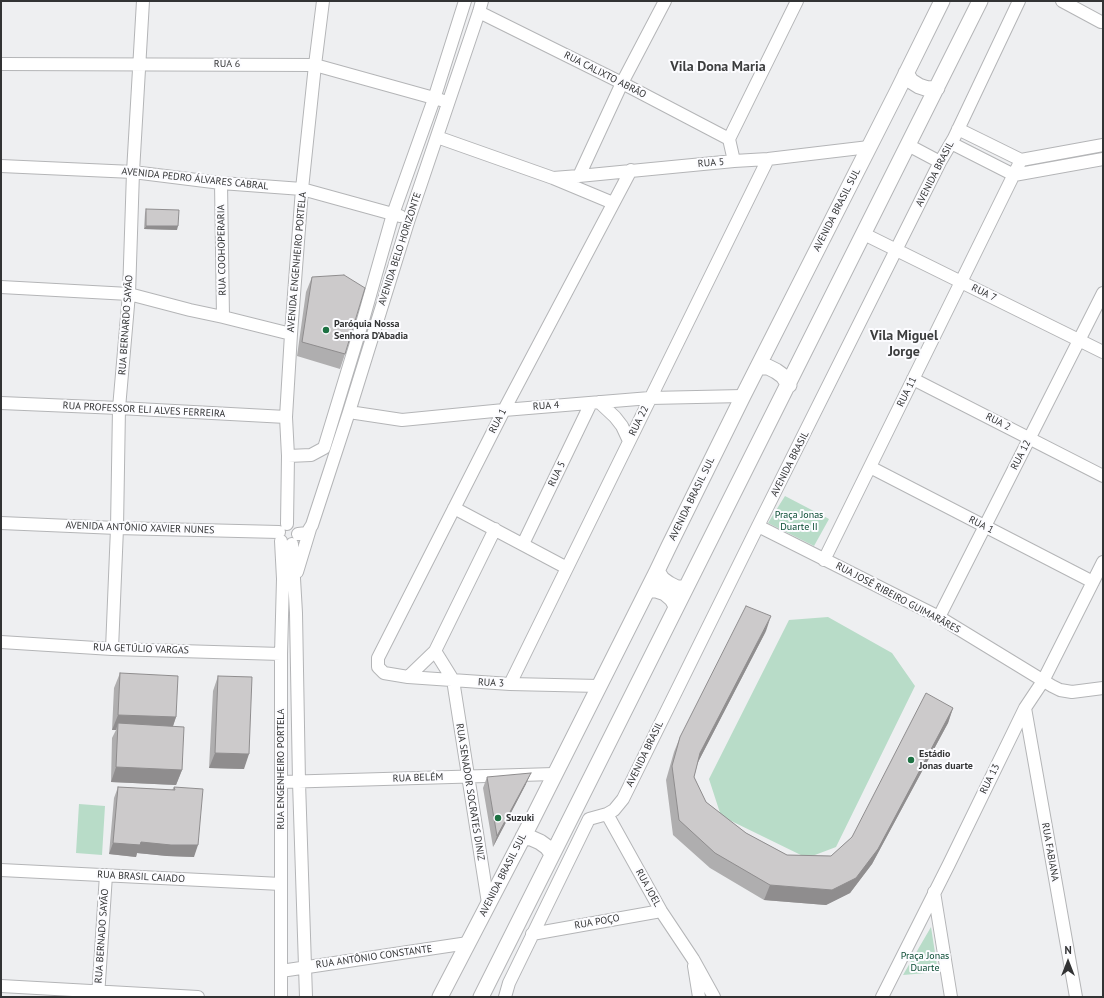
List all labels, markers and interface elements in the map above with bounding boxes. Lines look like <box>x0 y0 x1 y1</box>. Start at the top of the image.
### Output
street label: RUA CALIXTO ABRÃO <box>562 49 648 101</box>
street label: RUA 6 <box>214 58 240 70</box>
district label: Vila Dona Maria <box>670 59 766 75</box>
street label: AVENIDA BRASIL <box>913 139 957 209</box>
street label: RUA 5 <box>697 156 725 170</box>
street label: AVENIDA PEDRO ÁLVARES CABRAL <box>121 165 269 193</box>
street label: AVENIDA BRASIL SUL <box>811 167 863 253</box>
street label: AVENIDA ENGENHEIRO PORTELA <box>285 191 309 333</box>
street label: AVENIDA BELO HORIZONTE <box>376 191 424 307</box>
street label: RUA COOHOPERARIA <box>215 204 229 296</box>
street label: RUA BERNARDO SAYÃO <box>117 274 135 376</box>
street label: RUA 7 <box>969 282 999 304</box>
place label: Paróquia Nossa Senhora D’Abadia <box>334 318 408 342</box>
marker: Paróquia Nossa Senhora D’Abadia <box>321 325 331 335</box>
district label: Vila Miguel Jorge <box>870 328 938 360</box>
street label: RUA 11 <box>895 375 919 409</box>
street label: RUA 4 <box>532 399 560 413</box>
street label: RUA PROFESSOR ELI ALVES FERREIRA <box>62 400 226 420</box>
street label: RUA 22 <box>627 404 651 438</box>
street label: RUA 1 <box>487 406 509 436</box>
street label: RUA 2 <box>983 411 1013 433</box>
street label: AVENIDA BRASIL <box>768 429 812 499</box>
street label: RUA 12 <box>1008 438 1034 472</box>
street label: AVENIDA BRASIL SUL <box>667 455 717 543</box>
street label: RUA 5 <box>546 459 568 489</box>
park label: Praça Jonas Duarte II <box>775 509 823 532</box>
street label: RUA 1 <box>966 514 996 536</box>
street label: AVENIDA ANTÔNIO XAVIER NUNES <box>65 519 215 537</box>
street label: RUA JOSÉ RIBEIRO GUIMARÃRES <box>834 560 962 636</box>
street label: RUA GETÚLIO VARGAS <box>93 641 189 657</box>
street label: RUA 3 <box>477 676 505 690</box>
street label: RUA ENGENHEIRO PORTELA <box>275 709 287 829</box>
street label: AVENIDA BRASIL <box>624 719 666 789</box>
street label: RUA SENADOR SOCRATES DINIZ <box>453 723 487 861</box>
place label: Estádio Jonas duarte <box>919 748 973 772</box>
marker: Estádio Jonas duarte <box>906 755 916 765</box>
street label: RUA 13 <box>978 762 1002 796</box>
street label: RUA BELÉM <box>392 771 444 785</box>
place label: Suzuki <box>506 812 534 824</box>
marker: Suzuki <box>493 813 503 823</box>
street label: RUA FABIANA <box>1039 822 1061 882</box>
street label: AVENIDA BRASIL SUL <box>477 832 529 918</box>
street label: RUA JOEL <box>633 867 663 909</box>
street label: RUA BRASIL CAIADO <box>97 869 185 885</box>
street label: RUA BERNADO SAYÃO <box>93 888 111 984</box>
street label: RUA POÇO <box>574 912 620 932</box>
north arrow <box>1048 942 1088 982</box>
street label: RUA ANTÔNIO CONSTANTE <box>315 943 433 971</box>
text: N <box>1064 943 1072 957</box>
park label: Praça Jonas Duarte <box>901 950 949 974</box>

